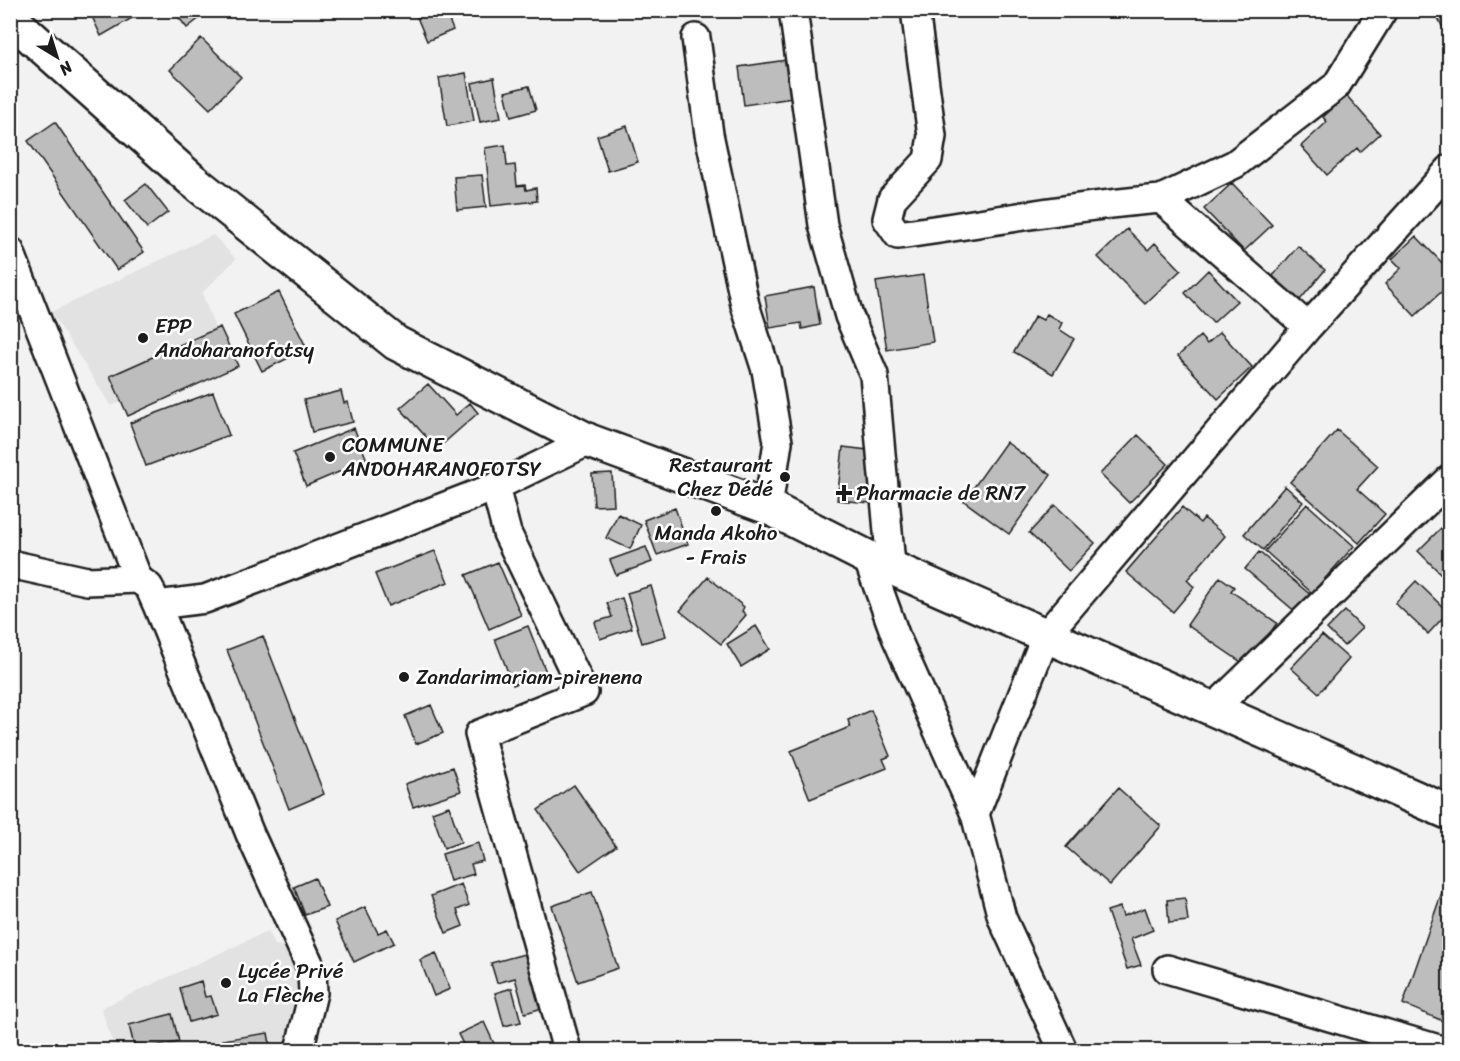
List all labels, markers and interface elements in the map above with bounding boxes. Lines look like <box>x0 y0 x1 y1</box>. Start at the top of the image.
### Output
north arrow <box>27 27 87 87</box>
text: N <box>52 53 80 84</box>
place label: EPP Andoharanofotsy <box>154 307 314 369</box>
marker: EPP Andoharanofotsy <box>136 331 150 345</box>
place label: COMMUNE ANDOHARANOFOTSY <box>341 426 542 488</box>
place label: Restaurant Chez Dédé <box>669 446 773 508</box>
marker: COMMUNE ANDOHARANOFOTSY <box>323 450 337 464</box>
marker: Restaurant Chez Dédé <box>778 470 792 484</box>
place label: Pharmacie de RN7 <box>856 474 1027 512</box>
marker: Pharmacie de RN7 <box>837 486 851 500</box>
marker: Manda Akoho - Frais <box>709 504 723 518</box>
place label: Manda Akoho - Frais <box>654 514 778 576</box>
place label: Zandarimariam-pirenena <box>416 658 643 696</box>
marker: Zandarimariam-pirenena <box>397 670 411 684</box>
place label: Lycée Privé La Flèche <box>238 952 344 1014</box>
marker: Lycée Privé La Flèche <box>219 976 233 990</box>

